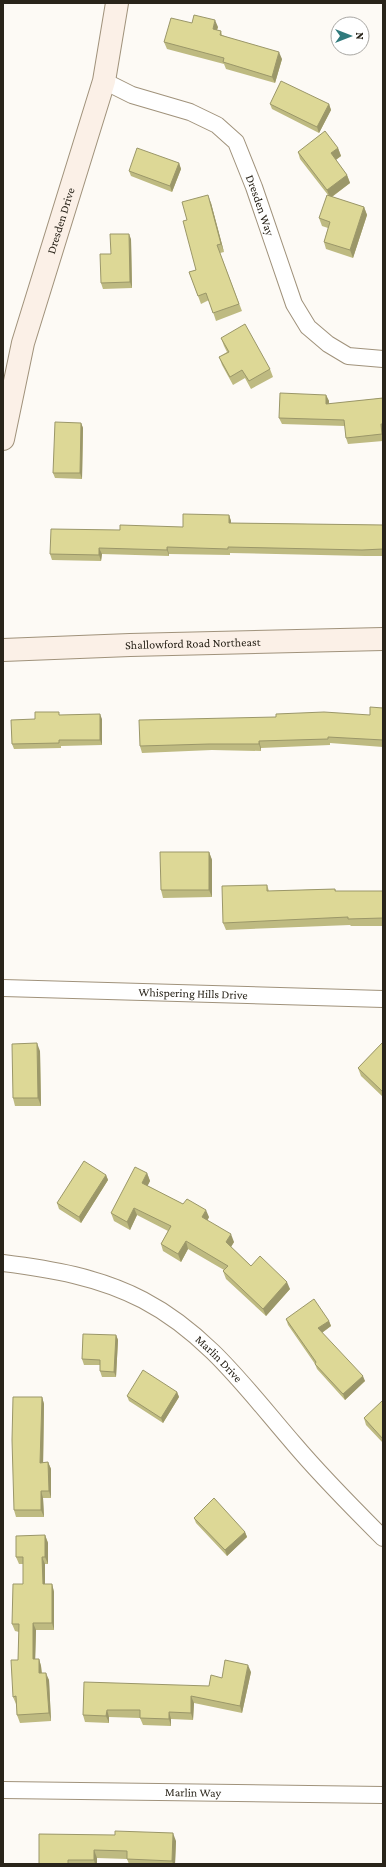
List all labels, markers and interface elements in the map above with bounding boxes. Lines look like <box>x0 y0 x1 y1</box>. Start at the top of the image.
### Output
north arrow <box>330 16 370 56</box>
text: N <box>354 32 366 40</box>
street label: Dresden Way <box>243 173 277 238</box>
street label: Dresden Drive <box>44 186 78 256</box>
street label: Shallowford Road Northeast <box>125 635 262 652</box>
street label: Whispering Hills Drive <box>138 985 248 1002</box>
street label: Marlin Drive <box>193 1332 245 1385</box>
street label: Marlin Way <box>165 1785 222 1800</box>

